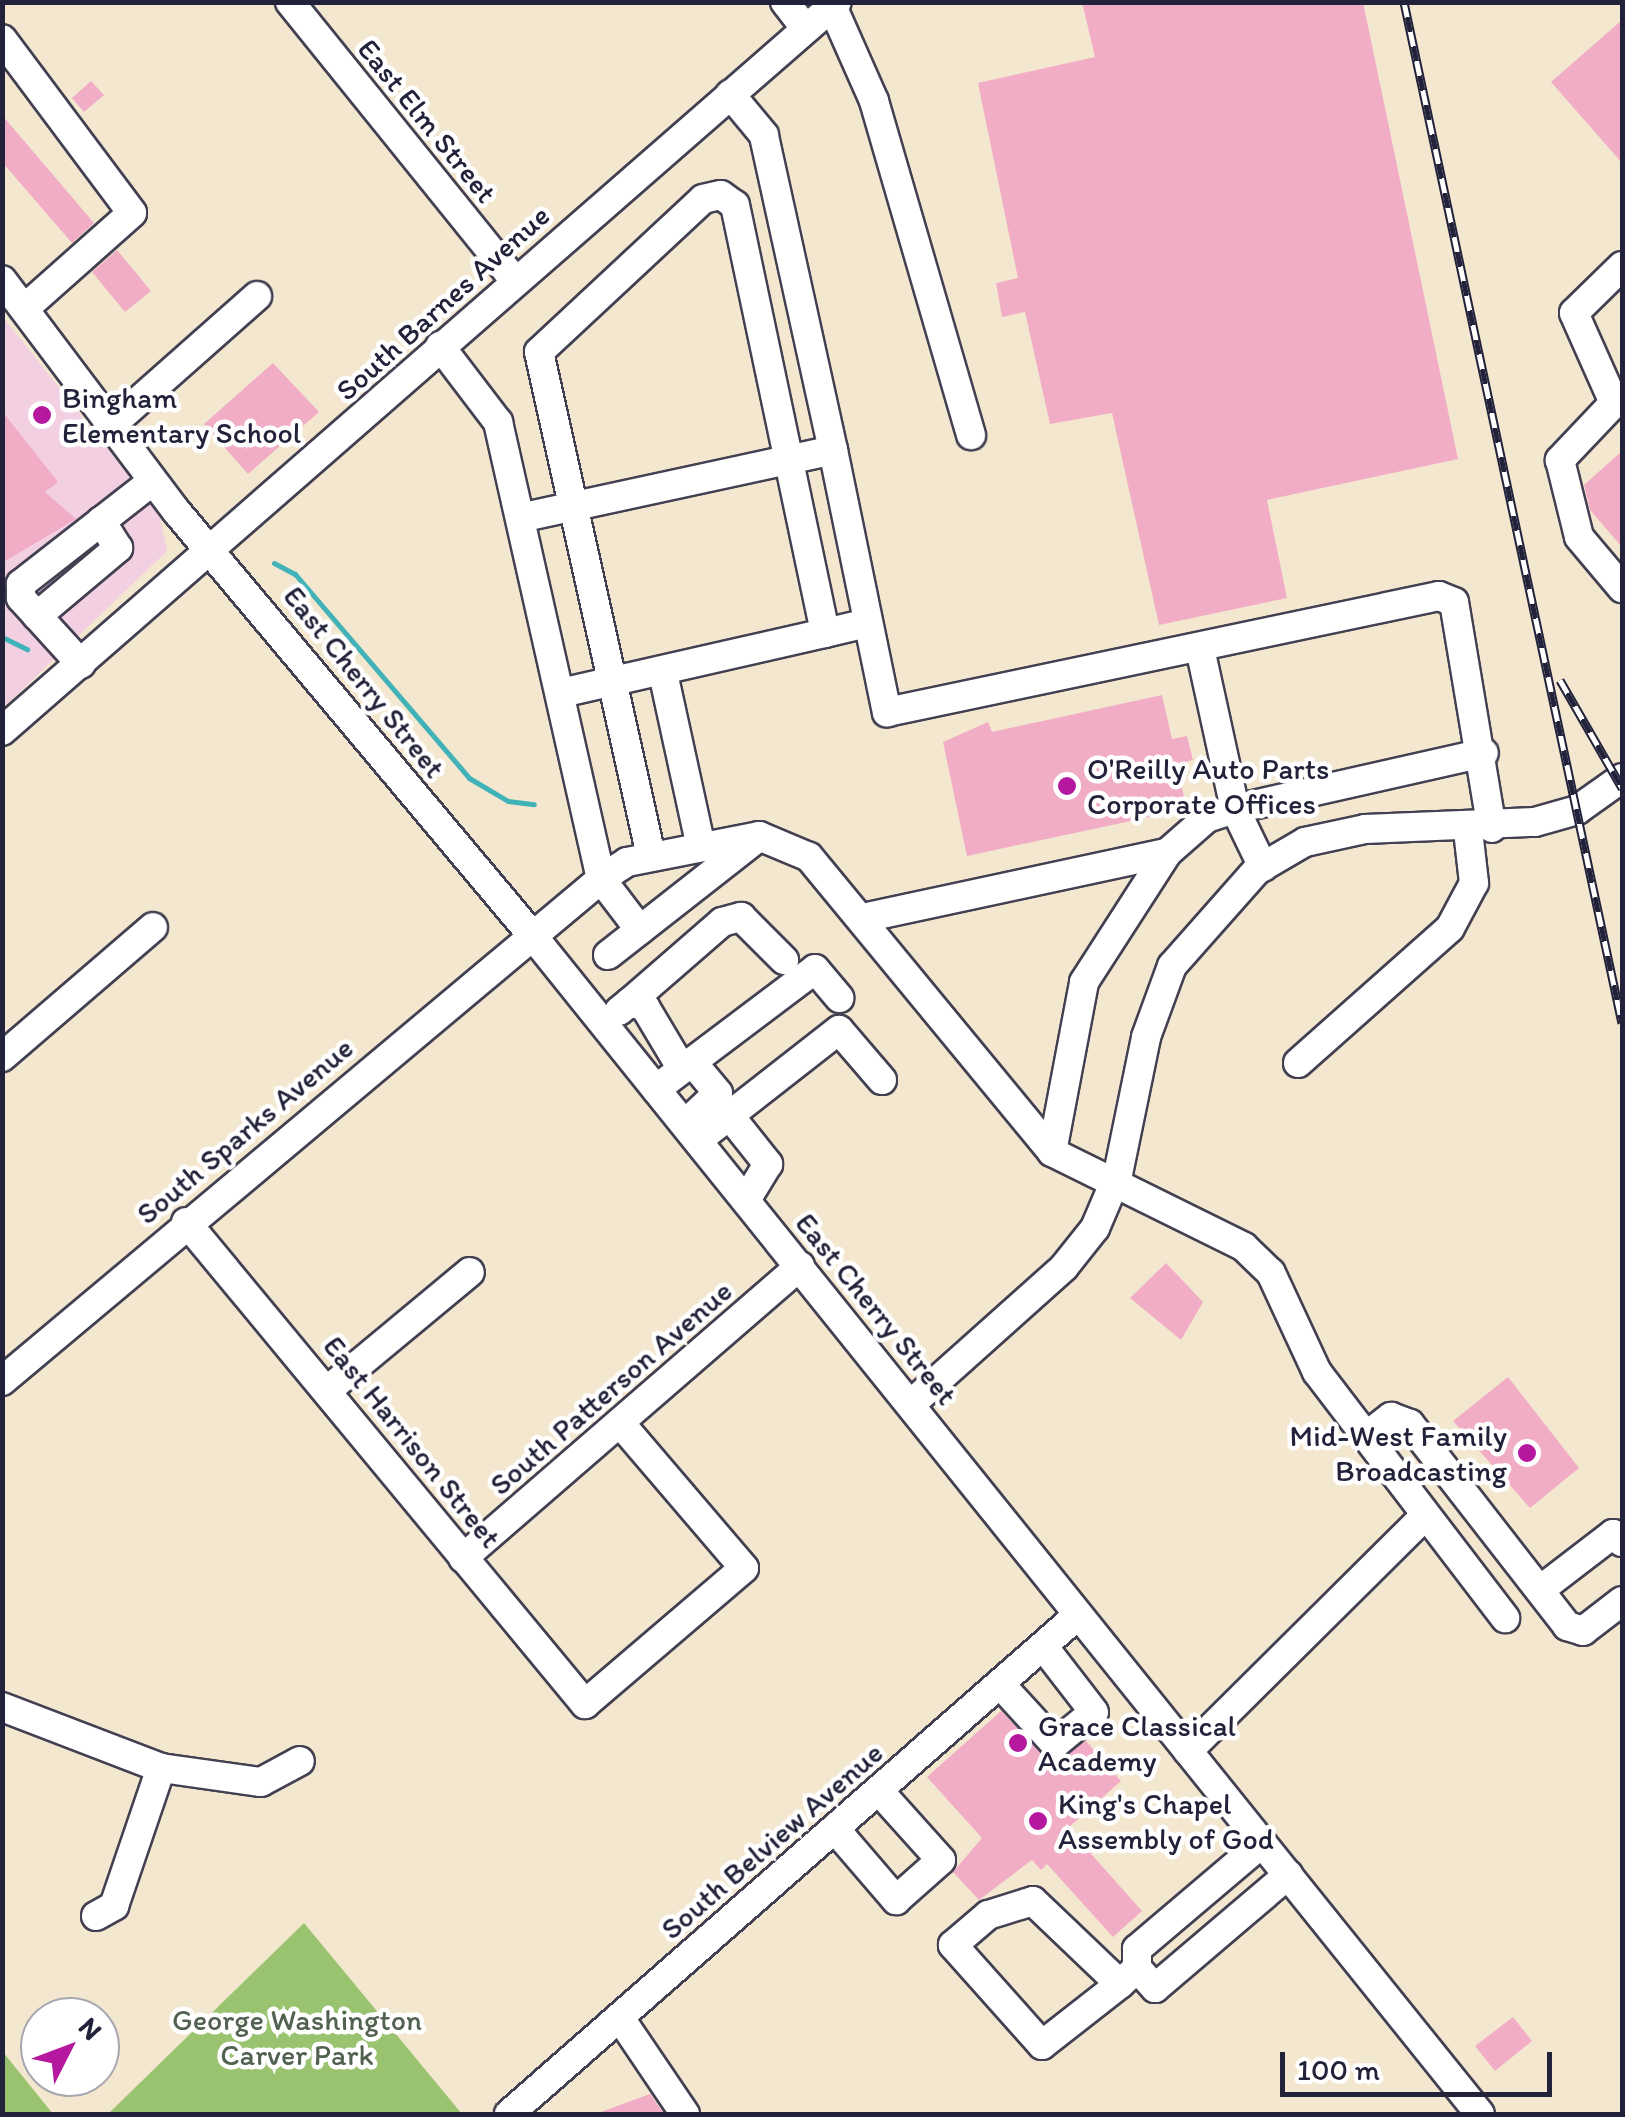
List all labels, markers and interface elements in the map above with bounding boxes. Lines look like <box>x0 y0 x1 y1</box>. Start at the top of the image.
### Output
street label: East Elm Street <box>350 32 504 210</box>
street label: South Barnes Avenue <box>329 198 557 408</box>
place label: Bingham Elementary School <box>62 380 301 450</box>
marker: Bingham Elementary School <box>31 404 53 426</box>
street label: East Cherry Street <box>276 579 452 785</box>
place label: O'Reilly Auto Parts Corporate Offices <box>1087 751 1329 822</box>
marker: O'Reilly Auto Parts Corporate Offices <box>1056 775 1078 797</box>
street label: South Sparks Avenue <box>130 1030 360 1232</box>
street label: East Cherry Street <box>788 1206 964 1412</box>
street label: South Patterson Avenue <box>483 1274 739 1502</box>
street label: East Harrison Street <box>315 1329 509 1555</box>
place label: Mid-West Family Broadcasting <box>1290 1418 1507 1488</box>
marker: Mid-West Family Broadcasting <box>1516 1442 1538 1464</box>
place label: Grace Classical Academy <box>1038 1708 1237 1778</box>
marker: Grace Classical Academy <box>1007 1732 1029 1754</box>
street label: South Belview Avenue <box>654 1735 890 1947</box>
place label: King's Chapel Assembly of God <box>1058 1786 1274 1856</box>
marker: King's Chapel Assembly of God <box>1027 1810 1049 1832</box>
north arrow <box>20 1997 120 2097</box>
park label: George Washington Carver Park <box>171 2002 423 2072</box>
text: N <box>72 2010 110 2047</box>
scale bar <box>1285 2032 1558 2094</box>
text: 100 m <box>1297 2051 1380 2088</box>

